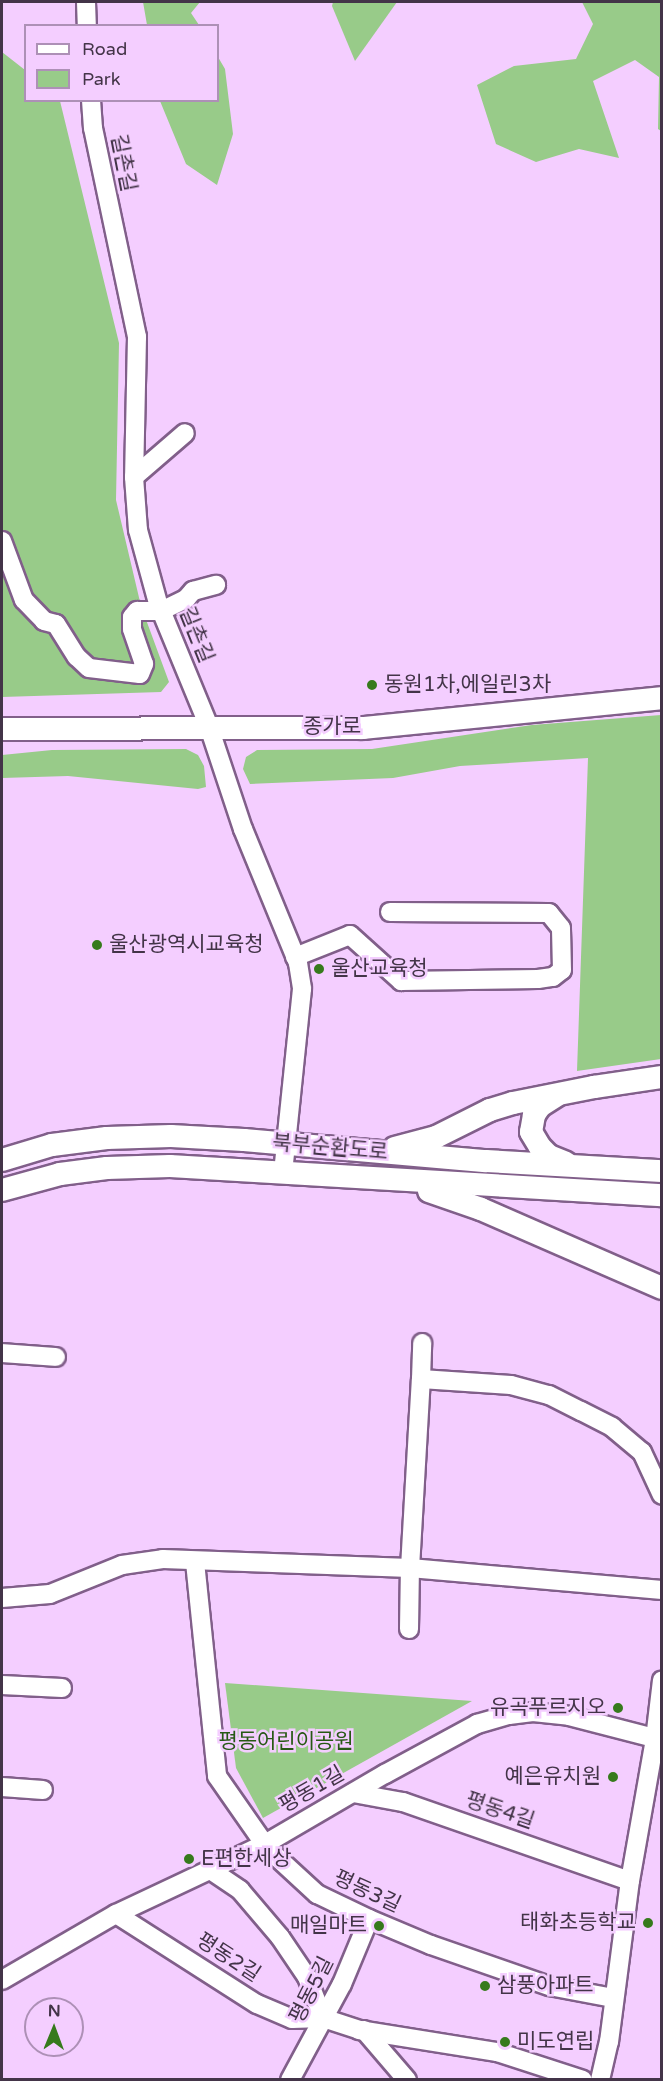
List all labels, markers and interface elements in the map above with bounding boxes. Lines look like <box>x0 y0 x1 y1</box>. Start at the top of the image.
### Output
legend <box>24 24 219 102</box>
text: Road <box>82 38 127 60</box>
text: Park <box>82 68 120 90</box>
street label: 길촌길 <box>105 132 141 194</box>
street label: 길촌길 <box>173 603 219 667</box>
place label: 동원1차,에일린3차 <box>384 672 551 698</box>
marker: 동원1차,에일린3차 <box>365 678 379 692</box>
street label: 종가로 <box>303 714 361 740</box>
place label: 울산광역시교육청 <box>109 932 264 958</box>
marker: 울산광역시교육청 <box>90 938 104 952</box>
place label: 울산교육청 <box>331 956 428 982</box>
marker: 울산교육청 <box>312 962 326 976</box>
street label: 북부순환도로 <box>271 1130 389 1166</box>
place label: 유곡푸르지오 <box>490 1695 606 1721</box>
marker: 유곡푸르지오 <box>611 1701 625 1715</box>
park label: 평동어린이공원 <box>218 1729 354 1755</box>
street label: 평동1길 <box>275 1761 349 1819</box>
place label: 예은유치원 <box>504 1764 601 1790</box>
marker: 예은유치원 <box>606 1770 620 1784</box>
street label: 평동4길 <box>462 1788 538 1834</box>
place label: E편한세상 <box>201 1846 292 1872</box>
marker: E편한세상 <box>182 1852 196 1866</box>
street label: 평동3길 <box>329 1866 405 1918</box>
place label: 태화초등학교 <box>520 1910 636 1936</box>
place label: 매일마트 <box>290 1913 367 1939</box>
marker: 태화초등학교 <box>641 1916 655 1930</box>
marker: 매일마트 <box>372 1919 386 1933</box>
street label: 평동2길 <box>191 1928 265 1988</box>
street label: 평동5길 <box>285 1953 339 2027</box>
place label: 삼풍아파트 <box>497 1973 594 1999</box>
marker: 삼풍아파트 <box>478 1979 492 1993</box>
north arrow <box>24 1997 84 2057</box>
text: N <box>48 2001 61 2021</box>
place label: 미도연립 <box>517 2029 594 2055</box>
marker: 미도연립 <box>498 2035 512 2049</box>

